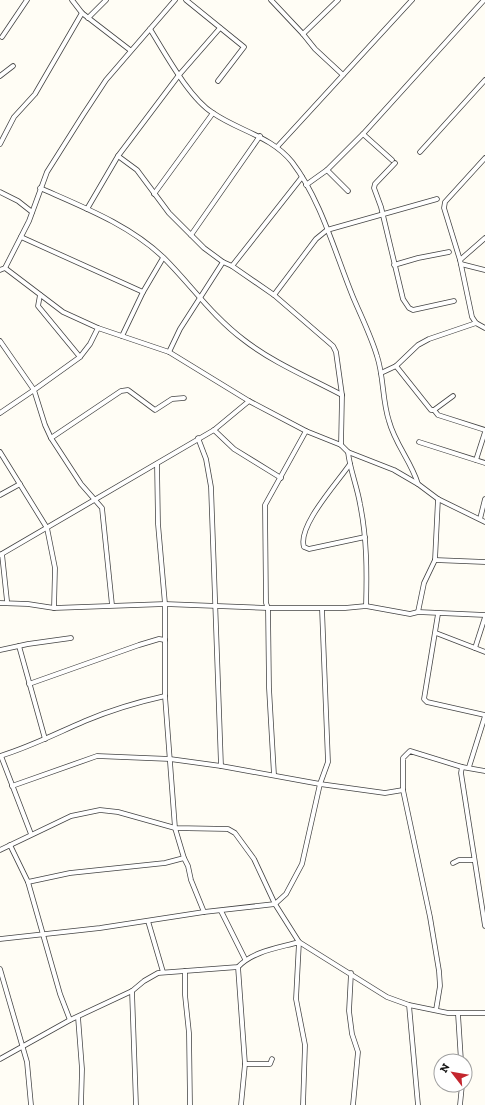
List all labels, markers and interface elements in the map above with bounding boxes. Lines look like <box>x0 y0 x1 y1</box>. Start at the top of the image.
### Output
north arrow <box>433 1053 473 1093</box>
text: N <box>437 1061 453 1075</box>

